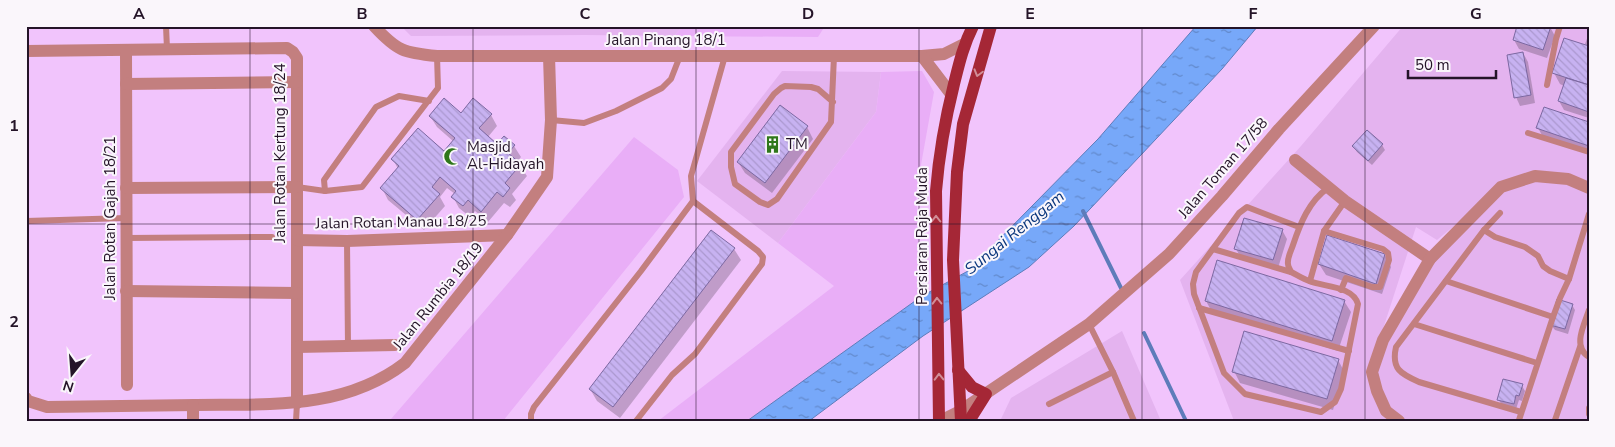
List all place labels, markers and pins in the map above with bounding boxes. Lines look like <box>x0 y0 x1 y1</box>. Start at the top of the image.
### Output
building icon: TM <box>762 134 782 154</box>
place label: TM <box>786 134 808 154</box>
place label: Masjid Al-Hidayah <box>467 137 544 174</box>
mosque icon: Masjid Al-Hidayah <box>443 146 463 166</box>

